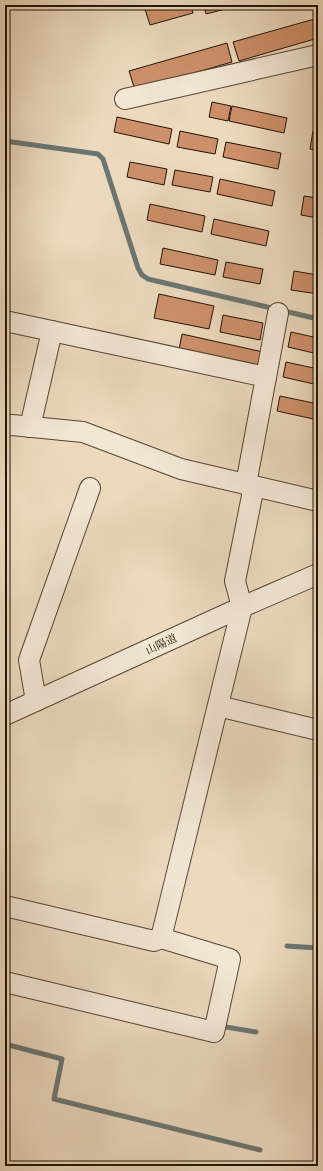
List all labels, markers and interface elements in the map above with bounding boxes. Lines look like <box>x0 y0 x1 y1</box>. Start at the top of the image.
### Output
street label: 山陽道 <box>144 632 179 657</box>

